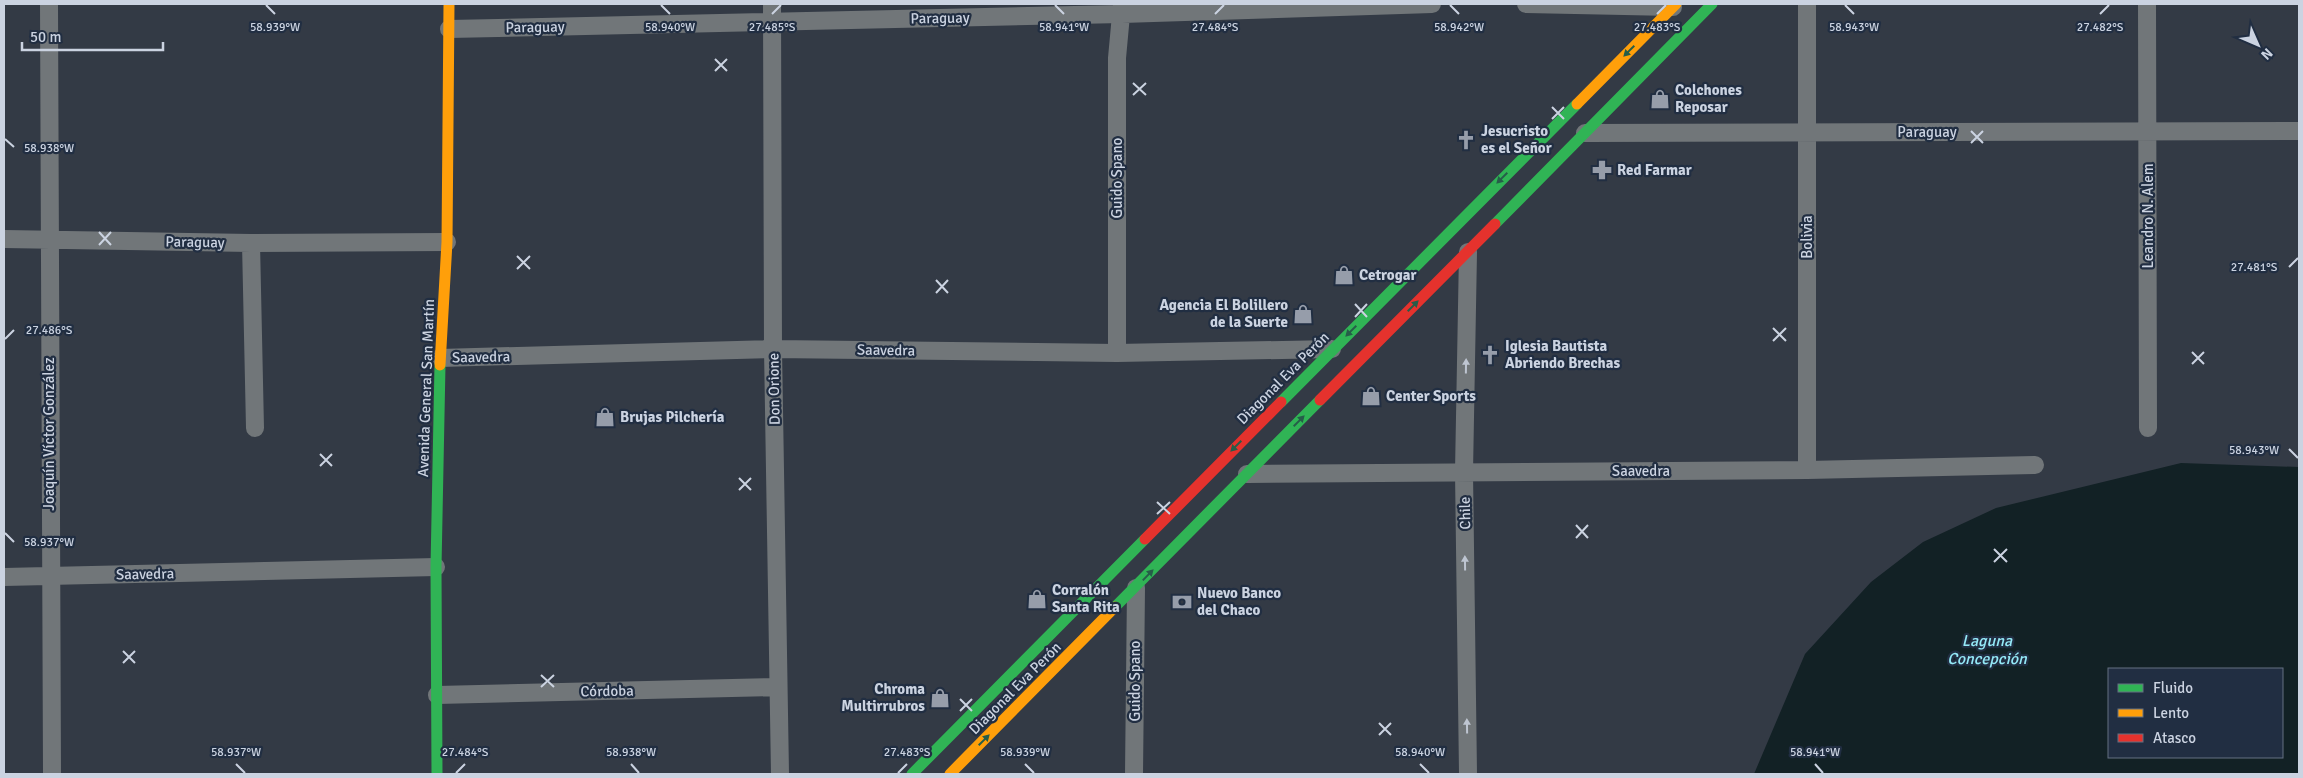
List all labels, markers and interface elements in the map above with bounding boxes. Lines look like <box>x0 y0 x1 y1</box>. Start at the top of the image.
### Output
street label: Paraguay <box>910 8 970 28</box>
street label: Paraguay <box>505 17 565 37</box>
scale bar <box>22 20 164 52</box>
text: 58.939°W <box>250 20 300 35</box>
text: 58.940°W <box>645 20 695 35</box>
text: 27.485°S <box>749 20 796 35</box>
text: 58.941°W <box>1039 20 1089 35</box>
text: 27.484°S <box>1192 20 1239 35</box>
text: 58.942°W <box>1434 20 1484 35</box>
text: 27.483°S <box>1634 20 1681 35</box>
text: 58.943°W <box>1829 20 1879 35</box>
text: 27.482°S <box>2077 20 2124 35</box>
north arrow <box>2233 20 2283 70</box>
text: 50 m <box>30 28 61 46</box>
text: N <box>2257 44 2276 63</box>
one-way arrow <box>1624 45 1636 57</box>
place label: Colchones Reposar <box>1675 81 1742 116</box>
shop icon: Colchones Reposar <box>1649 88 1671 110</box>
place label: Jesucristo es el Señor <box>1481 122 1552 157</box>
street label: Paraguay <box>1897 123 1957 141</box>
church icon: Jesucristo es el Señor <box>1455 129 1477 151</box>
street label: Guido Spano <box>1108 137 1126 218</box>
text: 58.938°W <box>24 141 74 156</box>
pharmacy icon: Red Farmar <box>1591 159 1613 181</box>
place label: Red Farmar <box>1617 161 1692 179</box>
street label: Leandro N. Alem <box>2139 163 2157 269</box>
one-way arrow <box>1497 172 1509 184</box>
street label: Bolivia <box>1798 215 1816 259</box>
street label: Paraguay <box>165 232 225 252</box>
text: 27.481°S <box>2231 260 2278 275</box>
shop icon: Cetrogar <box>1333 264 1355 286</box>
place label: Cetrogar <box>1359 266 1416 284</box>
place label: Agencia El Bolillero de la Suerte <box>1159 296 1288 331</box>
street label: Avenida General San Martín <box>414 299 438 477</box>
one-way arrow <box>1407 300 1419 312</box>
shop icon: Agencia El Bolillero de la Suerte <box>1292 303 1314 325</box>
text: 27.486°S <box>26 323 73 338</box>
one-way arrow <box>1345 324 1357 336</box>
street label: Diagonal Eva Perón <box>1233 328 1333 428</box>
place label: Iglesia Bautista Abriendo Brechas <box>1505 337 1620 372</box>
street label: Saavedra <box>857 340 915 360</box>
church icon: Iglesia Bautista Abriendo Brechas <box>1479 344 1501 366</box>
street label: Saavedra <box>452 347 510 367</box>
street label: Don Orione <box>764 353 784 425</box>
street label: Joaquín Víctor González <box>40 357 58 511</box>
one-way arrow <box>1462 357 1470 373</box>
shop icon: Center Sports <box>1360 385 1382 407</box>
place label: Center Sports <box>1386 387 1476 405</box>
shop icon: Brujas Pilchería <box>594 406 616 428</box>
place label: Brujas Pilchería <box>620 408 725 426</box>
one-way arrow <box>1293 416 1305 428</box>
one-way arrow <box>1231 440 1243 452</box>
text: 58.943°W <box>2229 443 2279 458</box>
street label: Saavedra <box>1612 462 1670 480</box>
street label: Chile <box>1456 496 1474 530</box>
text: 58.937°W <box>24 535 74 550</box>
one-way arrow <box>1461 555 1469 571</box>
street label: Saavedra <box>116 564 174 584</box>
one-way arrow <box>1142 569 1154 581</box>
place label: Corralón Santa Rita <box>1052 581 1120 616</box>
place label: Nuevo Banco del Chaco <box>1197 584 1281 619</box>
shop icon: Corralón Santa Rita <box>1026 588 1048 610</box>
bank icon: Nuevo Banco del Chaco <box>1171 591 1193 613</box>
water label: Laguna Concepción <box>1947 631 2028 669</box>
street label: Diagonal Eva Perón <box>965 638 1065 738</box>
street label: Guido Spano <box>1126 640 1144 721</box>
legend <box>2108 668 2283 758</box>
text: Fluido <box>2153 679 2193 697</box>
place label: Chroma Multirrubros <box>841 680 925 715</box>
street label: Córdoba <box>580 682 634 700</box>
shop icon: Chroma Multirrubros <box>929 687 951 709</box>
text: Lento <box>2153 704 2189 722</box>
one-way arrow <box>1463 717 1471 733</box>
text: Atasco <box>2153 729 2196 747</box>
one-way arrow <box>978 734 990 746</box>
text: 58.937°W <box>211 745 261 760</box>
text: 27.484°S <box>442 745 489 760</box>
text: 58.938°W <box>606 745 656 760</box>
text: 27.483°S <box>884 745 931 760</box>
text: 58.939°W <box>1000 745 1050 760</box>
text: 58.940°W <box>1395 745 1445 760</box>
text: 58.941°W <box>1790 745 1840 760</box>

